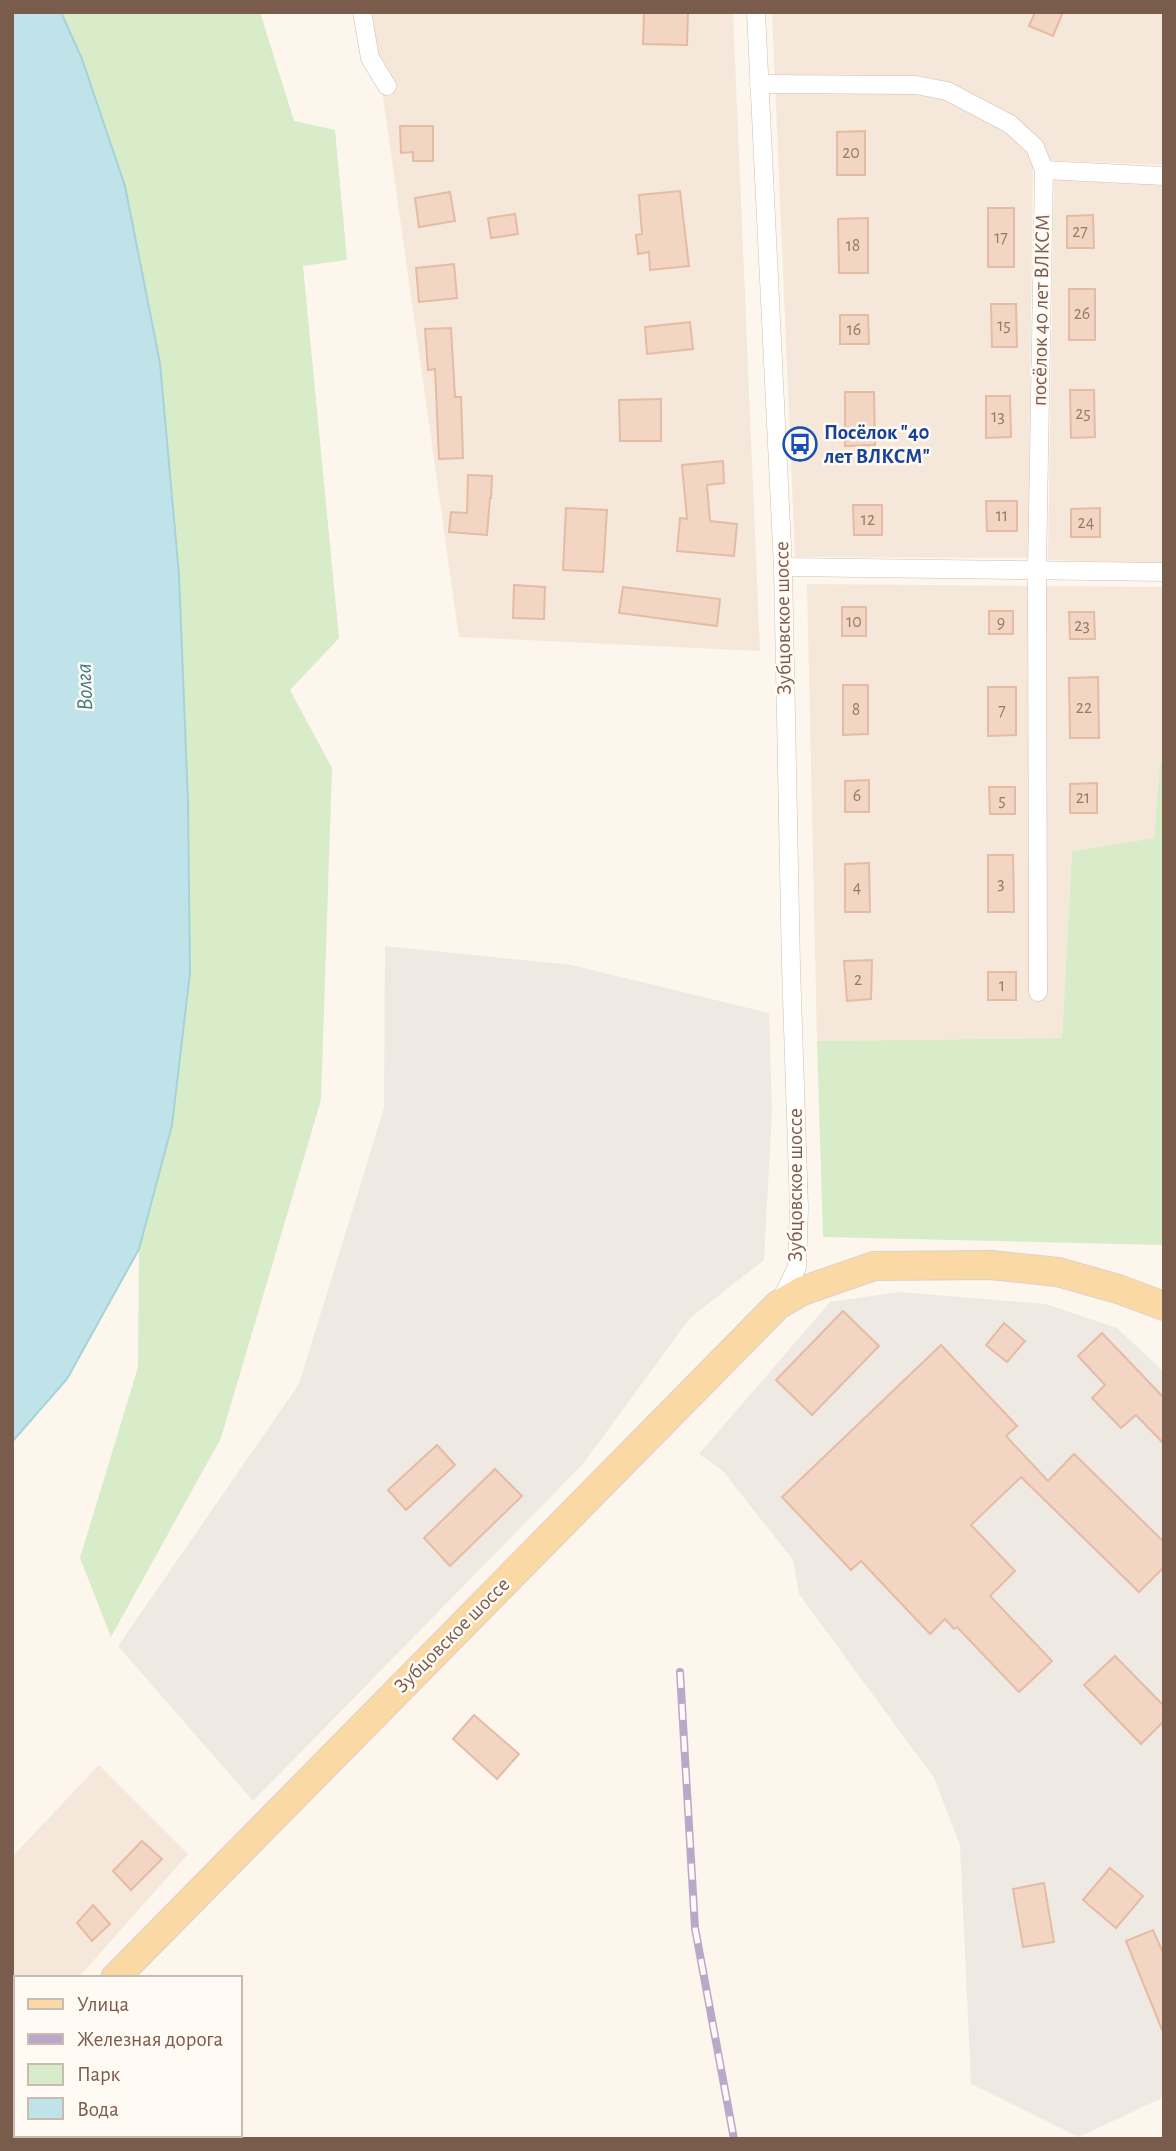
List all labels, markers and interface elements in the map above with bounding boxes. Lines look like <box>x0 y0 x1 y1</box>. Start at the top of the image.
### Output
house number: 20 <box>842 144 860 162</box>
street label: посёлок 40 лет ВЛКСМ <box>1029 214 1053 406</box>
house number: 27 <box>1072 223 1088 241</box>
house number: 17 <box>994 229 1008 247</box>
house number: 18 <box>846 237 860 255</box>
house number: 26 <box>1074 305 1090 323</box>
house number: 15 <box>997 317 1011 335</box>
house number: 16 <box>847 321 861 339</box>
house number: 25 <box>1075 405 1091 423</box>
house number: 13 <box>991 408 1005 426</box>
place label: Посёлок "40 лет ВЛКСМ" <box>824 422 930 467</box>
bus stop icon: Посёлок "40 лет ВЛКСМ" <box>781 425 819 463</box>
house number: 11 <box>996 507 1008 525</box>
house number: 12 <box>861 511 875 529</box>
house number: 24 <box>1078 514 1095 532</box>
street label: Зубцовское шоссе <box>771 541 795 695</box>
house number: 10 <box>846 613 862 631</box>
house number: 9 <box>997 614 1005 632</box>
house number: 23 <box>1074 617 1090 635</box>
water label: Волга <box>73 663 97 711</box>
house number: 22 <box>1076 699 1092 717</box>
house number: 8 <box>852 701 860 719</box>
house number: 7 <box>998 702 1006 720</box>
house number: 6 <box>853 787 861 805</box>
house number: 21 <box>1076 789 1090 807</box>
house number: 5 <box>998 792 1006 810</box>
house number: 3 <box>997 875 1005 893</box>
house number: 4 <box>853 879 862 897</box>
house number: 2 <box>854 971 862 989</box>
house number: 1 <box>999 977 1005 995</box>
street label: Зубцовское шоссе <box>785 1108 806 1262</box>
street label: Зубцовское шоссе <box>390 1573 514 1697</box>
legend <box>14 1976 242 2137</box>
text: Улица <box>77 1994 130 2015</box>
text: Железная дорога <box>77 2029 224 2050</box>
text: Парк <box>77 2064 121 2085</box>
text: Вода <box>77 2099 119 2120</box>

